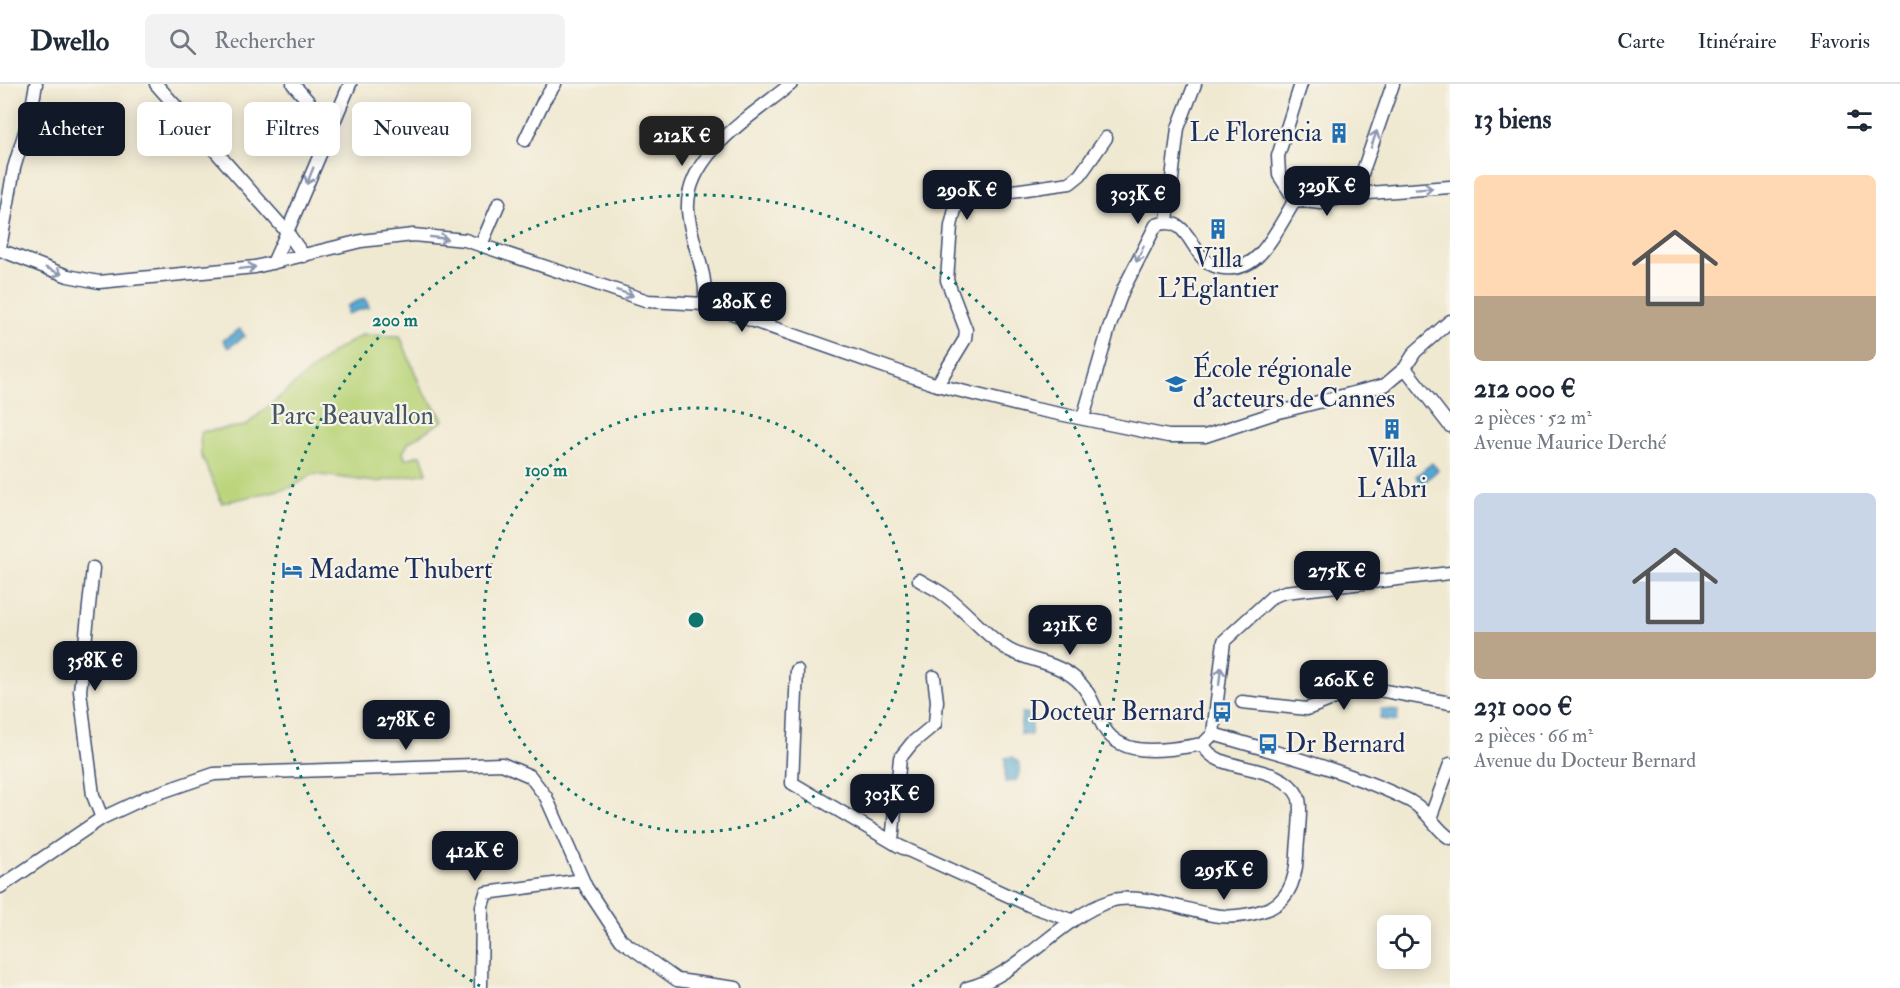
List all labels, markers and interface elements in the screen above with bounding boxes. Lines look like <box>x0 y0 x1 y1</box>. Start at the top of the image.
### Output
search box <box>145 14 565 68</box>
text: Dwello <box>30 24 109 59</box>
icon: search <box>166 25 199 58</box>
text: Rechercher <box>214 27 315 55</box>
text: Carte <box>1617 28 1665 55</box>
text: Itinéraire <box>1698 28 1776 55</box>
text: Favoris <box>1809 28 1870 55</box>
chip: Acheter <box>18 102 125 156</box>
chip: Louer <box>137 102 232 156</box>
chip: Filtres <box>244 102 340 156</box>
chip: Nouveau <box>352 102 471 156</box>
text: 13 biens <box>1474 104 1551 136</box>
icon: filters <box>1843 104 1876 137</box>
pin: 212K € <box>633 116 731 167</box>
place label: Le Florencia <box>1190 117 1322 149</box>
building icon: Le Florencia <box>1327 121 1351 145</box>
text: 212K € <box>653 123 711 148</box>
one-way arrow <box>1369 130 1380 149</box>
one-way arrow <box>304 166 315 185</box>
pin: 329K € <box>1278 166 1376 217</box>
pin: 290K € <box>918 170 1016 221</box>
text: 329K € <box>1298 173 1356 198</box>
pin: 303K € <box>1089 174 1187 225</box>
text: 290K € <box>937 177 997 202</box>
text: 303K € <box>1110 181 1166 206</box>
one-way arrow <box>1413 183 1433 194</box>
icon: home <box>1621 214 1729 322</box>
building icon: Villa L'Eglantier <box>1206 217 1230 241</box>
one-way arrow <box>428 233 448 244</box>
place label: Villa L'Eglantier <box>1157 243 1279 305</box>
one-way arrow <box>1134 244 1146 262</box>
one-way arrow <box>237 262 257 273</box>
one-way arrow <box>45 266 63 277</box>
pin: 280K € <box>693 282 791 333</box>
one-way arrow <box>615 289 634 300</box>
text: 280K € <box>712 289 772 314</box>
text: 200 m <box>372 309 419 332</box>
place label: École régionale d'acteurs de Cannes <box>1193 351 1395 415</box>
school or university icon: École régionale d'acteurs de Cannes <box>1164 372 1188 396</box>
text: 212 000 € <box>1474 373 1576 405</box>
park label: Parc Beauvallon <box>270 400 434 432</box>
text: 2 pièces · 52 m² <box>1474 405 1592 430</box>
building icon: Villa L‘Abri <box>1380 417 1404 441</box>
text: Avenue Maurice Derché <box>1474 430 1666 455</box>
place label: Villa L‘Abri <box>1357 443 1427 505</box>
text: 100 m <box>525 459 568 482</box>
icon: home <box>1621 532 1729 640</box>
pin: 275K € <box>1288 551 1386 602</box>
place label: Madame Thubert <box>309 554 492 586</box>
hotel icon: Madame Thubert <box>280 558 304 582</box>
text: 275K € <box>1308 558 1366 583</box>
pin: 231K € <box>1021 605 1119 656</box>
centre of rings <box>686 610 706 630</box>
text: 231K € <box>1043 612 1097 637</box>
pin: 358K € <box>46 641 144 692</box>
text: 358K € <box>67 648 123 673</box>
pin: 260K € <box>1295 660 1393 711</box>
one-way arrow <box>1215 667 1226 687</box>
text: 260K € <box>1314 667 1374 692</box>
text: 231 000 € <box>1474 691 1573 723</box>
place label: Docteur Bernard <box>1029 696 1205 728</box>
pin: 278K € <box>357 700 455 751</box>
bus stop icon: Docteur Bernard <box>1210 700 1234 724</box>
text: 278K € <box>377 707 435 732</box>
text: 2 pièces · 66 m² <box>1474 723 1593 748</box>
place label: Dr Bernard <box>1285 728 1406 760</box>
bus stop icon: Dr Bernard <box>1256 732 1280 756</box>
text: Avenue du Docteur Bernard <box>1474 748 1696 773</box>
pin: 303K € <box>843 774 941 825</box>
text: 303K € <box>864 781 920 806</box>
pin: 412K € <box>426 831 524 882</box>
text: 412K € <box>446 838 504 863</box>
pin: 295K € <box>1175 850 1273 901</box>
text: 295K € <box>1194 857 1254 882</box>
map controls <box>1377 915 1431 969</box>
button: locate <box>1377 915 1431 969</box>

